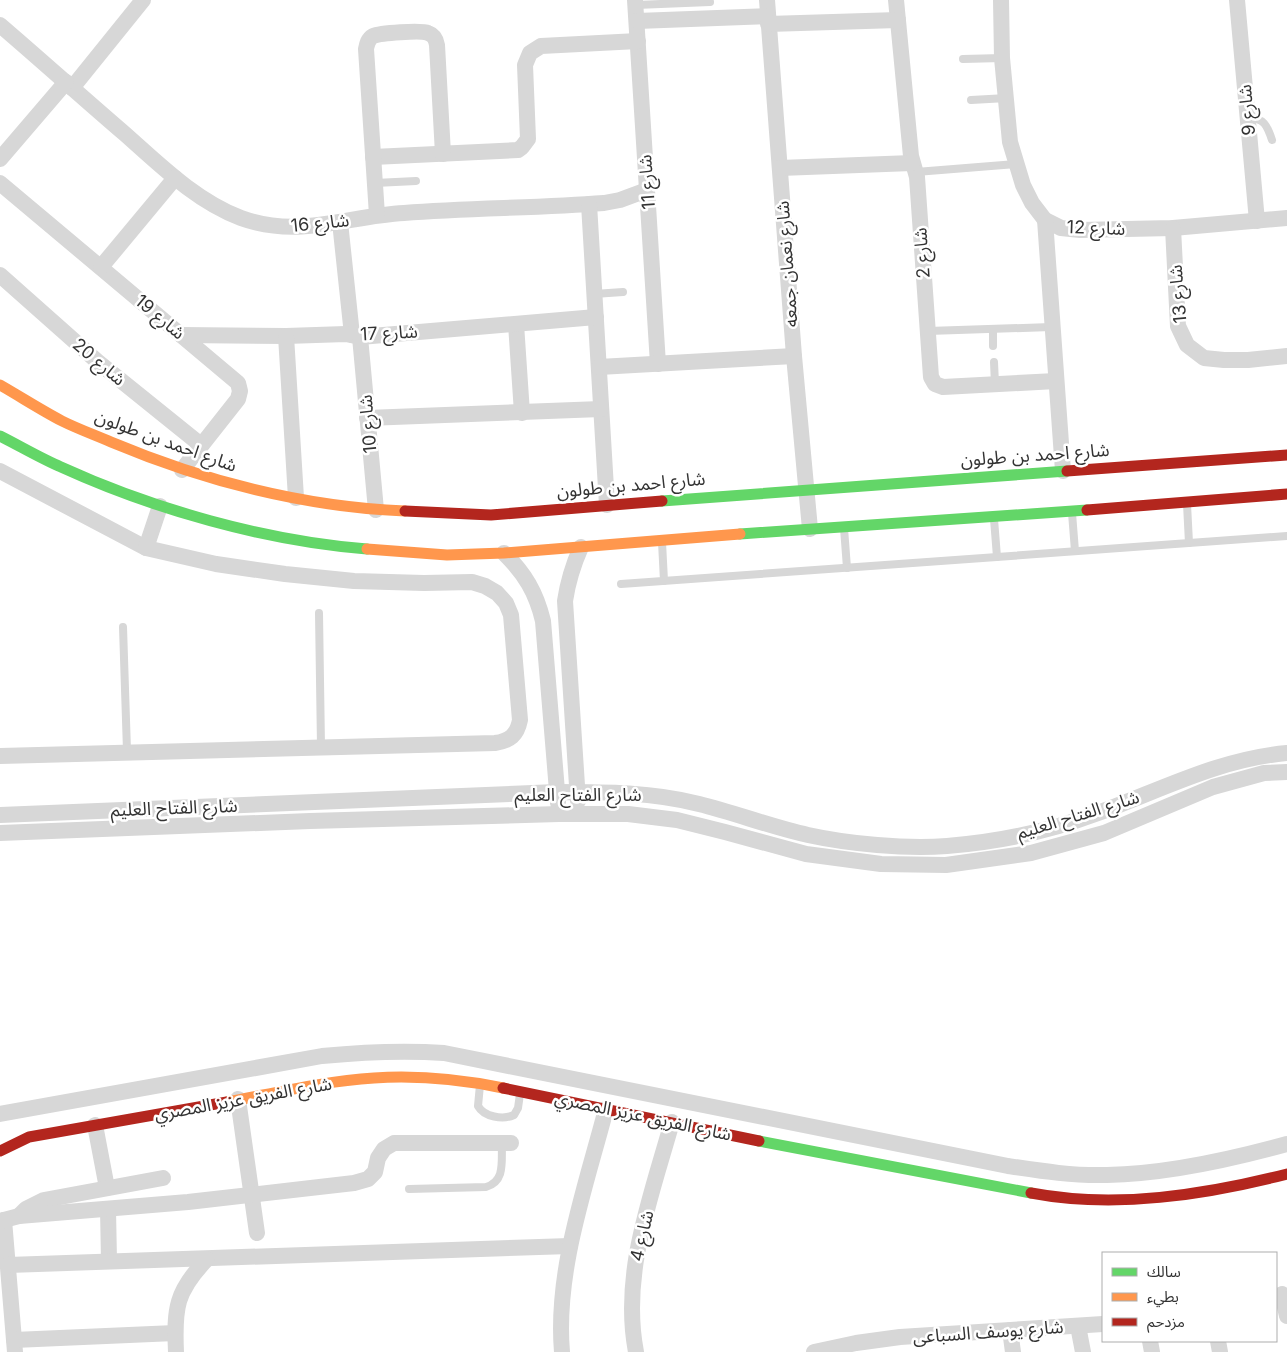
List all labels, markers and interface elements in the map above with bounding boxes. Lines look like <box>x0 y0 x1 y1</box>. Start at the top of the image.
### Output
street label: شارع 9 <box>1234 83 1263 137</box>
street label: شارع 11 <box>634 154 663 210</box>
street label: شارع نعمان جمعه <box>772 200 805 328</box>
street label: شارع 16 <box>290 209 351 240</box>
street label: شارع 12 <box>1066 216 1126 243</box>
street label: شارع 2 <box>909 227 938 279</box>
street label: شارع 13 <box>1164 264 1195 324</box>
street label: شارع 19 <box>129 290 190 347</box>
street label: شارع 17 <box>360 321 419 348</box>
street label: شارع 20 <box>66 333 130 393</box>
street label: شارع 10 <box>354 393 385 454</box>
street label: شارع احمد بن طولون <box>91 405 240 480</box>
street label: شارع احمد بن طولون <box>960 439 1110 474</box>
street label: شارع احمد بن طولون <box>556 468 707 505</box>
street label: شارع الفتاح العليم <box>514 784 642 809</box>
street label: شارع الفتاح العليم <box>1014 786 1143 847</box>
street label: شارع الفتاح العليم <box>110 795 238 824</box>
street label: شارع الفريق عزيز المصري <box>152 1073 334 1128</box>
street label: شارع الفريق عزيز المصري <box>552 1087 733 1148</box>
street label: شارع 4 <box>625 1208 661 1264</box>
legend <box>1102 1252 1277 1342</box>
text: سالك <box>1147 1262 1181 1281</box>
text: بطيء <box>1147 1287 1179 1308</box>
text: مزدحم <box>1147 1312 1185 1333</box>
street label: شارع يوسف السباعى <box>912 1316 1064 1351</box>

